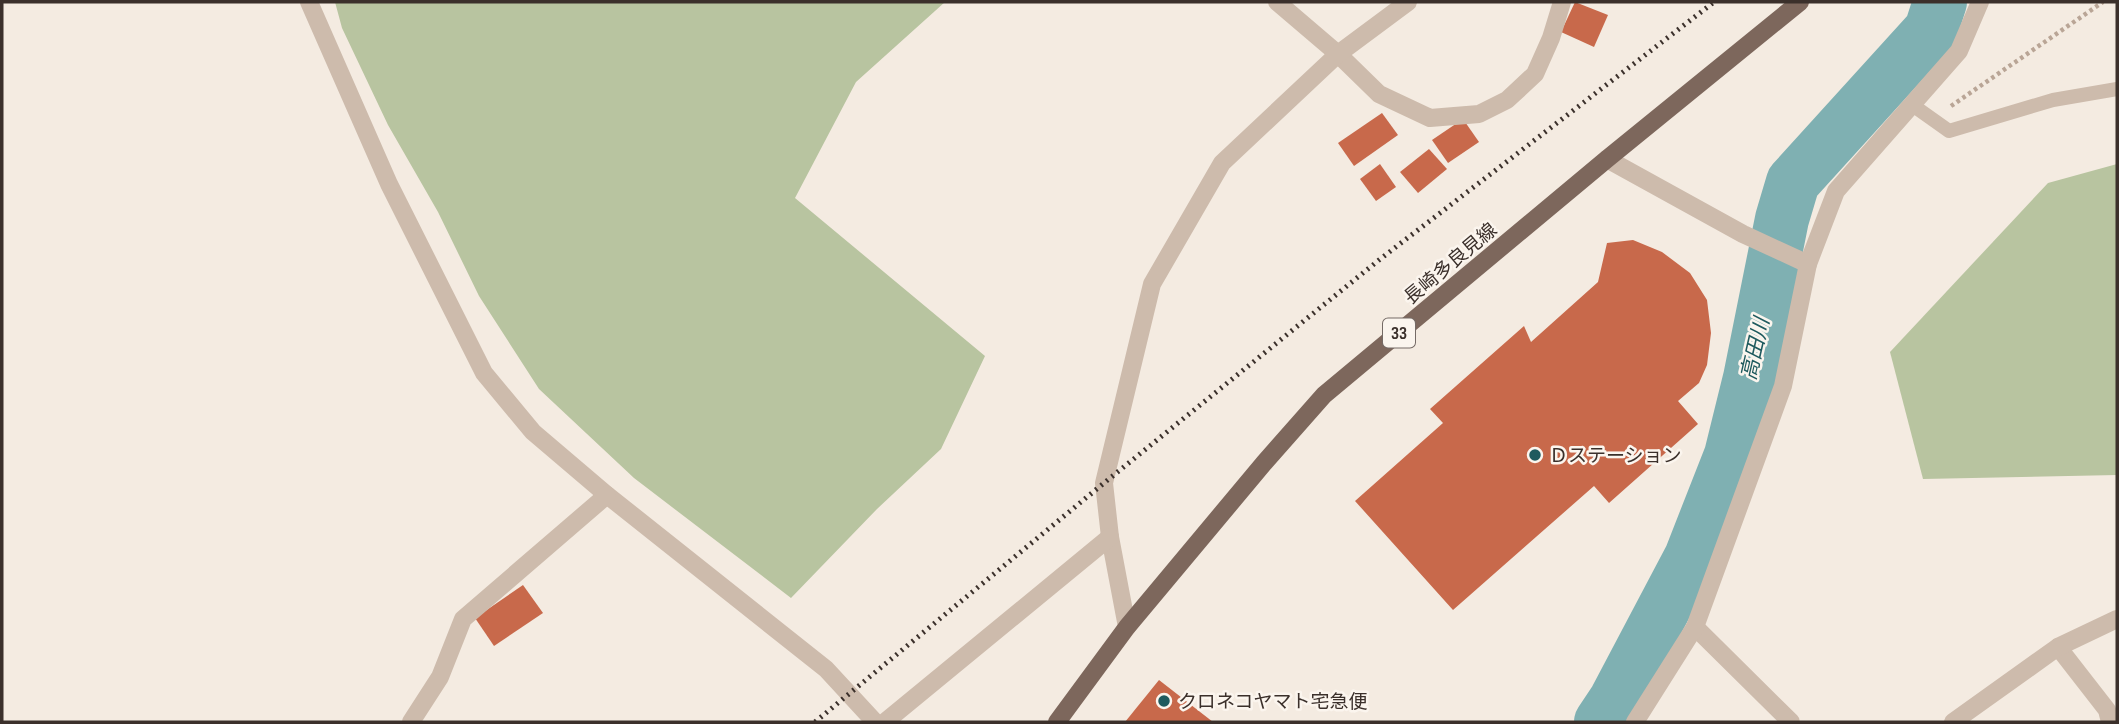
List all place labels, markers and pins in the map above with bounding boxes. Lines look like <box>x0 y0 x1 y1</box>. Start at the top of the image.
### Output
place label: Ｄステーション <box>1549 445 1682 468</box>
marker: Ｄステーション <box>1527 447 1543 463</box>
place label: クロネコヤマト宅急便 <box>1178 691 1368 714</box>
marker: クロネコヤマト宅急便 <box>1156 693 1172 709</box>

